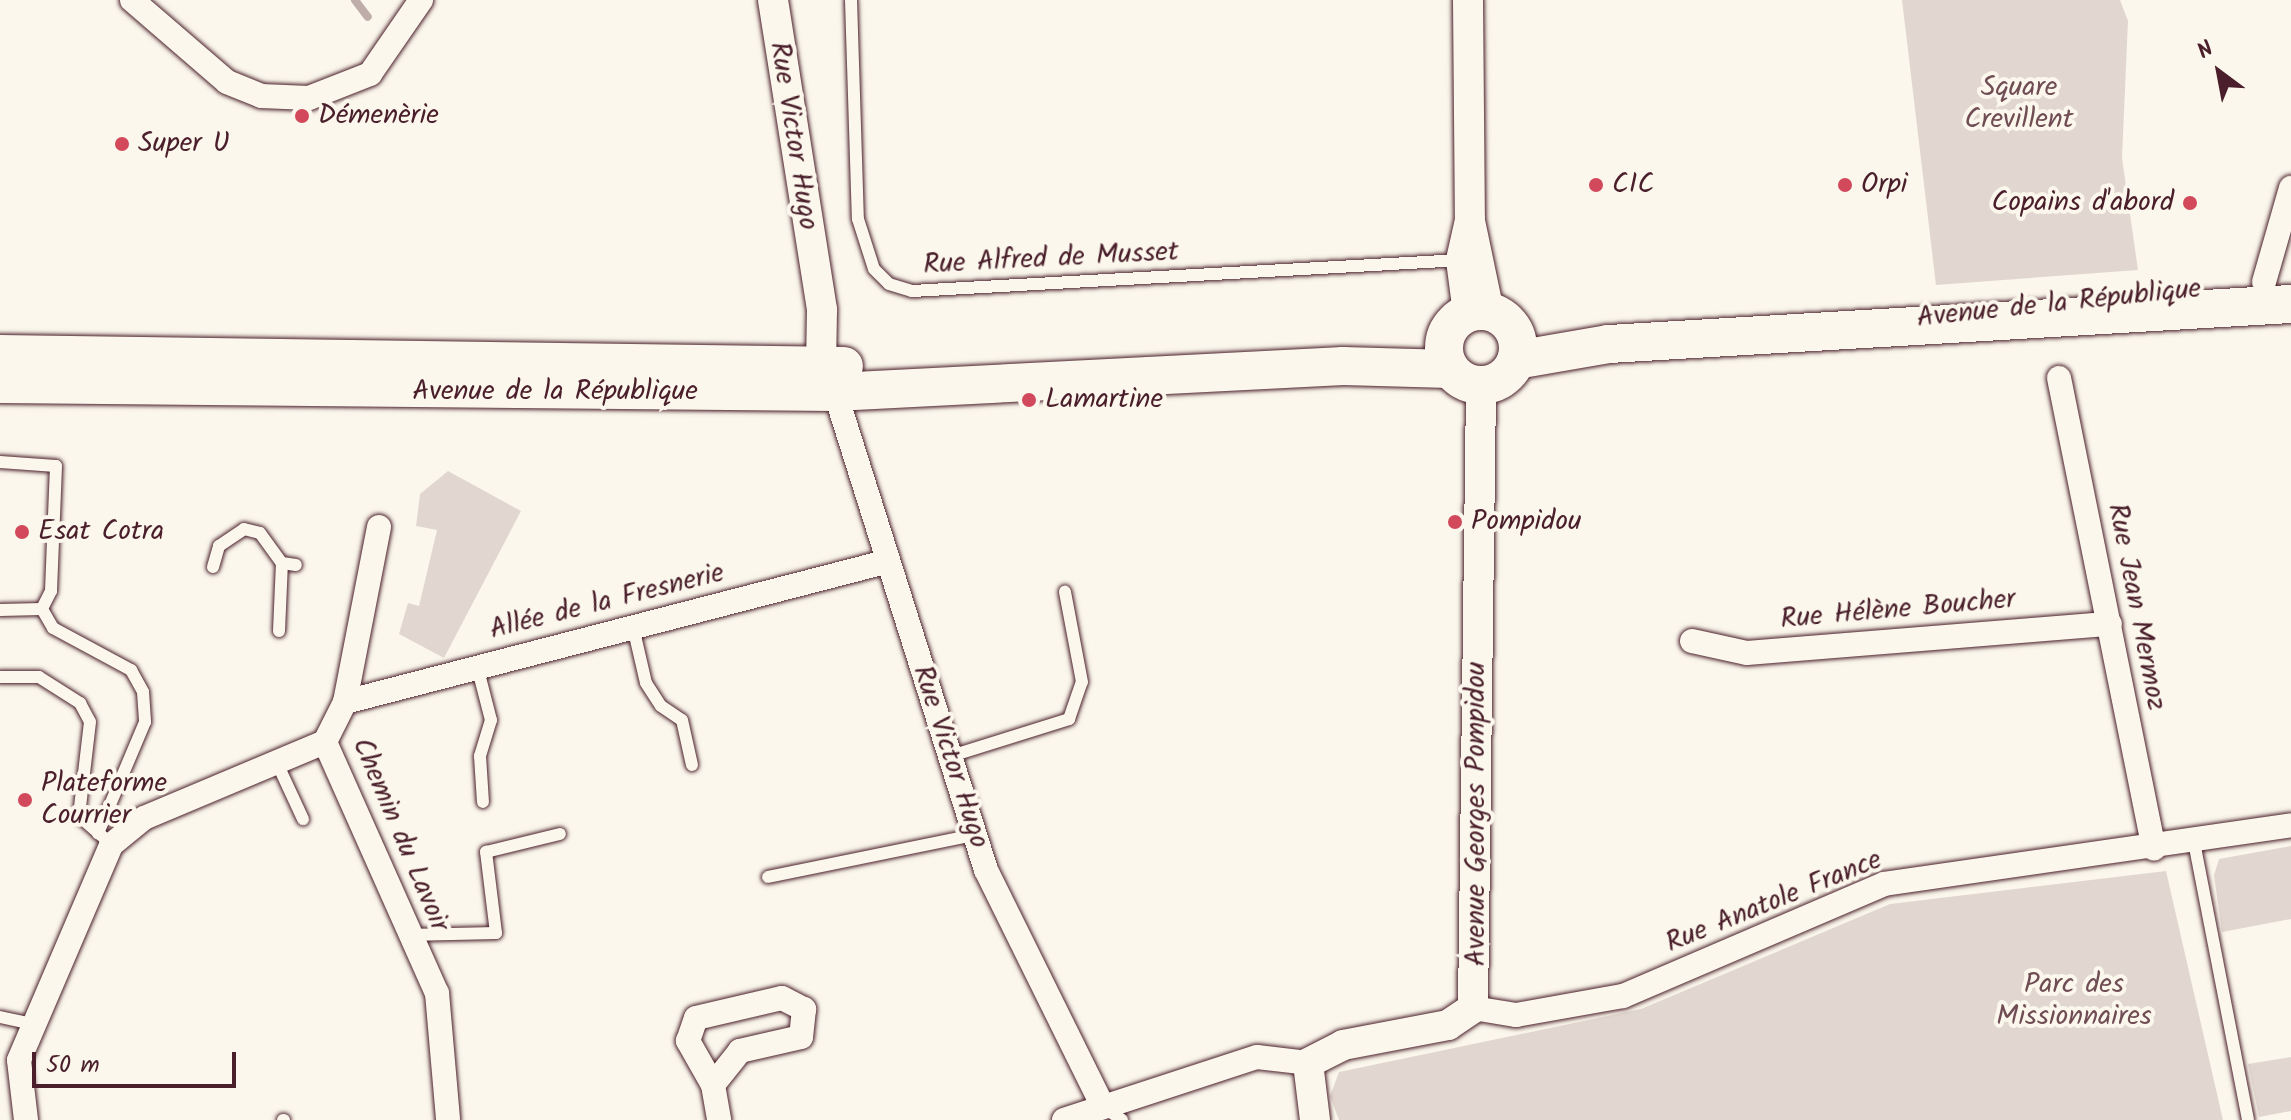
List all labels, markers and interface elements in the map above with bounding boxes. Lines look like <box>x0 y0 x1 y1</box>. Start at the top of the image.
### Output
north arrow <box>2179 32 2259 112</box>
text: N <box>2191 33 2221 70</box>
street label: Rue Victor Hugo <box>762 40 824 232</box>
park label: Square Crevillent <box>1964 71 2074 137</box>
place label: Démenèrie <box>318 99 439 133</box>
marker: Démenèrie <box>293 107 311 125</box>
place label: Super U <box>138 127 230 161</box>
marker: Super U <box>113 135 131 153</box>
place label: CIC <box>1612 168 1654 202</box>
place label: Orpi <box>1861 168 1907 202</box>
marker: CIC <box>1587 176 1605 194</box>
marker: Orpi <box>1836 176 1854 194</box>
place label: Copains d'abord <box>1991 186 2174 220</box>
marker: Copains d'abord <box>2181 194 2199 212</box>
street label: Rue Alfred de Musset <box>922 236 1180 282</box>
street label: Avenue de la République <box>1915 272 2203 336</box>
street label: Avenue de la République <box>412 375 698 409</box>
place label: Lamartine <box>1045 383 1163 417</box>
marker: Lamartine <box>1020 391 1038 409</box>
street label: Rue Jean Mermoz <box>2099 501 2173 713</box>
place label: Pompidou <box>1471 505 1581 539</box>
marker: Pompidou <box>1446 513 1464 531</box>
place label: Esat Cotra <box>38 515 164 549</box>
marker: Esat Cotra <box>13 523 31 541</box>
street label: Allée de la Fresnerie <box>486 557 728 647</box>
street label: Rue Hélène Boucher <box>1779 583 2017 637</box>
street label: Rue Victor Hugo <box>905 662 995 852</box>
street label: Avenue Georges Pompidou <box>1460 662 1494 966</box>
street label: Chemin du Lavoir <box>344 733 456 937</box>
place label: Plateforme Courrier <box>41 767 167 833</box>
marker: Plateforme Courrier <box>16 791 34 809</box>
street label: Rue Anatole France <box>1661 843 1887 961</box>
park label: Parc des Missionnaires <box>1996 968 2152 1034</box>
scale bar <box>36 1036 240 1086</box>
text: 50 m <box>46 1046 100 1085</box>

